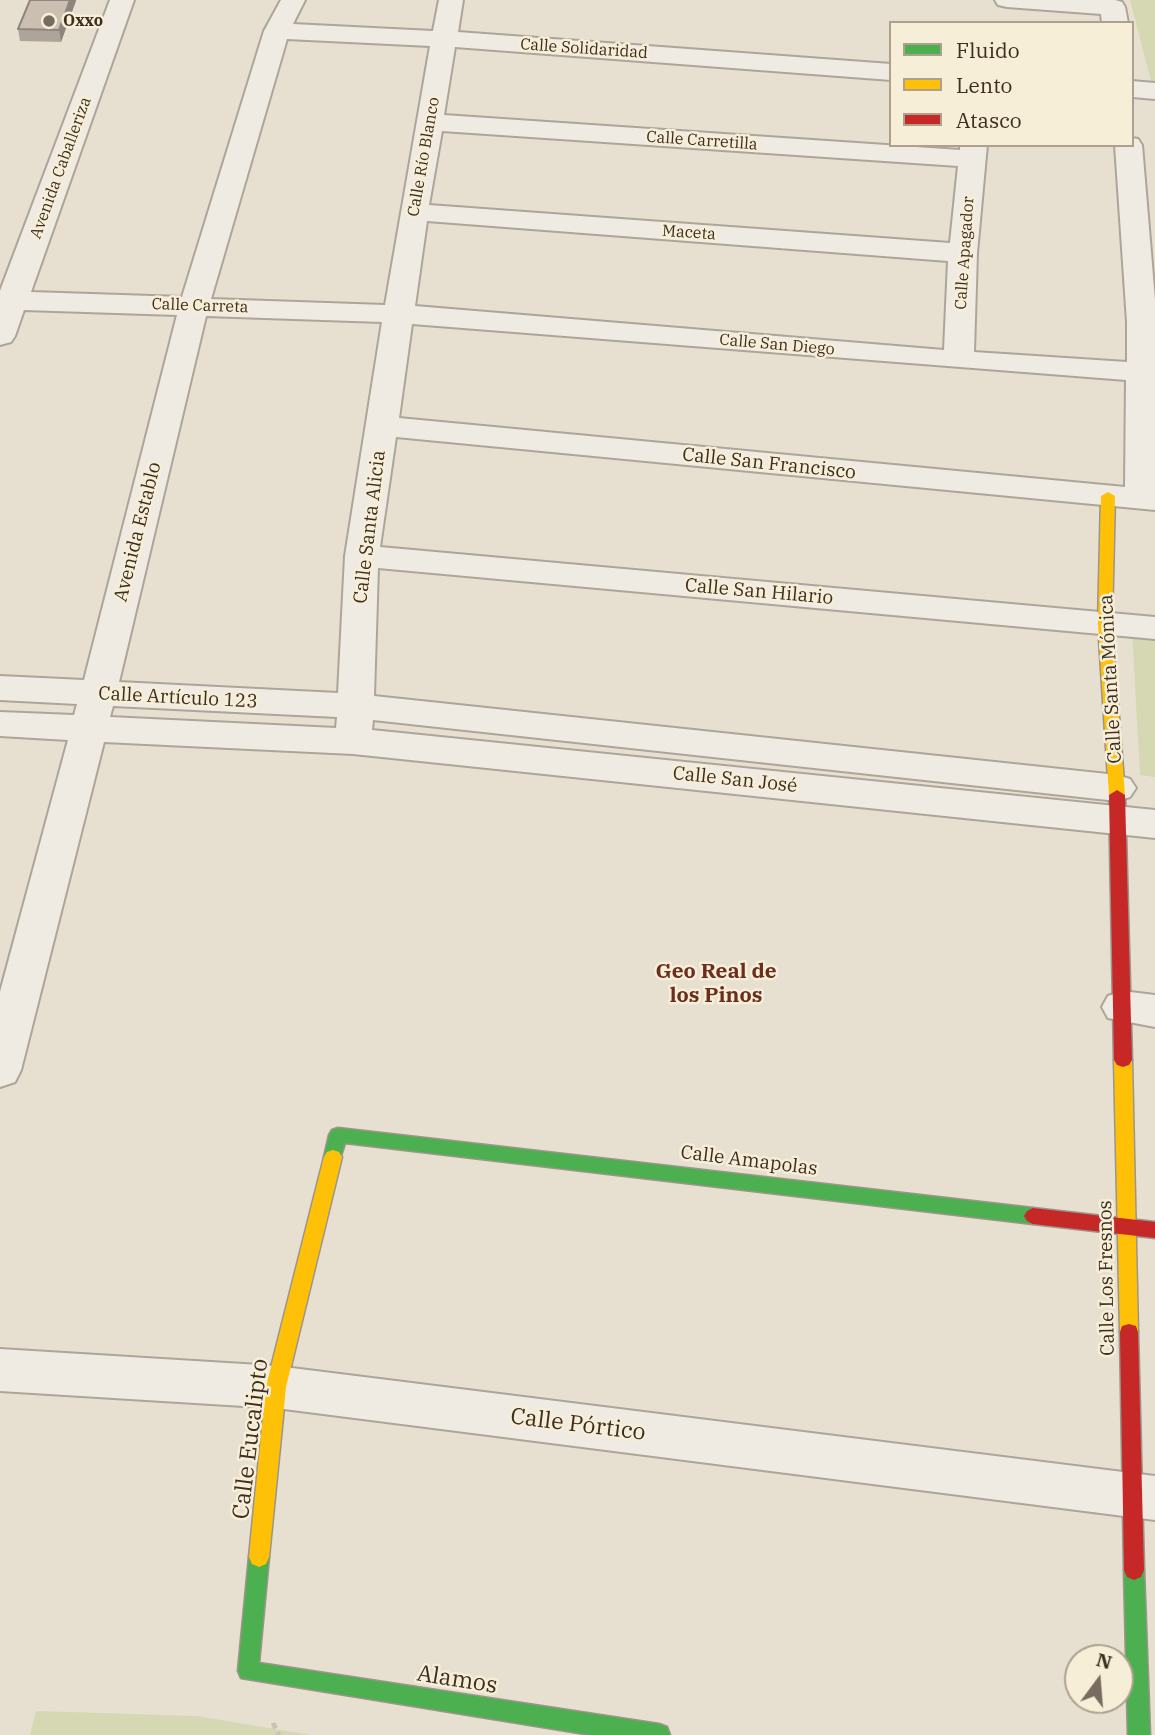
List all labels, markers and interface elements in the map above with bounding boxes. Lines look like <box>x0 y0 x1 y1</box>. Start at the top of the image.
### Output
place label: Oxxo <box>63 11 103 31</box>
marker: Oxxo <box>41 13 57 29</box>
legend <box>889 21 1134 147</box>
street label: Calle Solidaridad <box>520 35 648 63</box>
text: Fluido <box>956 36 1020 64</box>
text: Lento <box>956 71 1012 99</box>
street label: Avenida Caballeriza <box>26 95 96 241</box>
street label: Calle Río Blanco <box>404 96 444 218</box>
text: Atasco <box>956 106 1022 134</box>
street label: Calle Carretilla <box>646 128 758 154</box>
street label: Calle Apagador <box>951 196 979 310</box>
street label: Maceta <box>662 222 716 244</box>
street label: Calle Carreta <box>151 295 249 317</box>
street label: Calle San Diego <box>719 330 835 360</box>
street label: Calle San Francisco <box>681 444 857 484</box>
street label: Calle Santa Alicia <box>349 449 391 605</box>
street label: Avenida Establo <box>110 460 166 604</box>
street label: Calle San Hilario <box>684 574 834 610</box>
street label: Calle Santa Mónica <box>1095 594 1127 764</box>
street label: Calle Artículo 123 <box>98 682 258 714</box>
street label: Calle San José <box>672 762 798 798</box>
district label: Geo Real de los Pinos <box>655 959 777 1009</box>
street label: Calle Amapolas <box>679 1141 819 1181</box>
street label: Calle Los Fresnos <box>1094 1200 1120 1356</box>
street label: Calle Eucalipto <box>227 1357 275 1521</box>
street label: Calle Pórtico <box>509 1403 647 1447</box>
north arrow <box>1064 1644 1134 1714</box>
text: N <box>1094 1647 1115 1674</box>
street label: Alamos <box>415 1660 499 1700</box>

